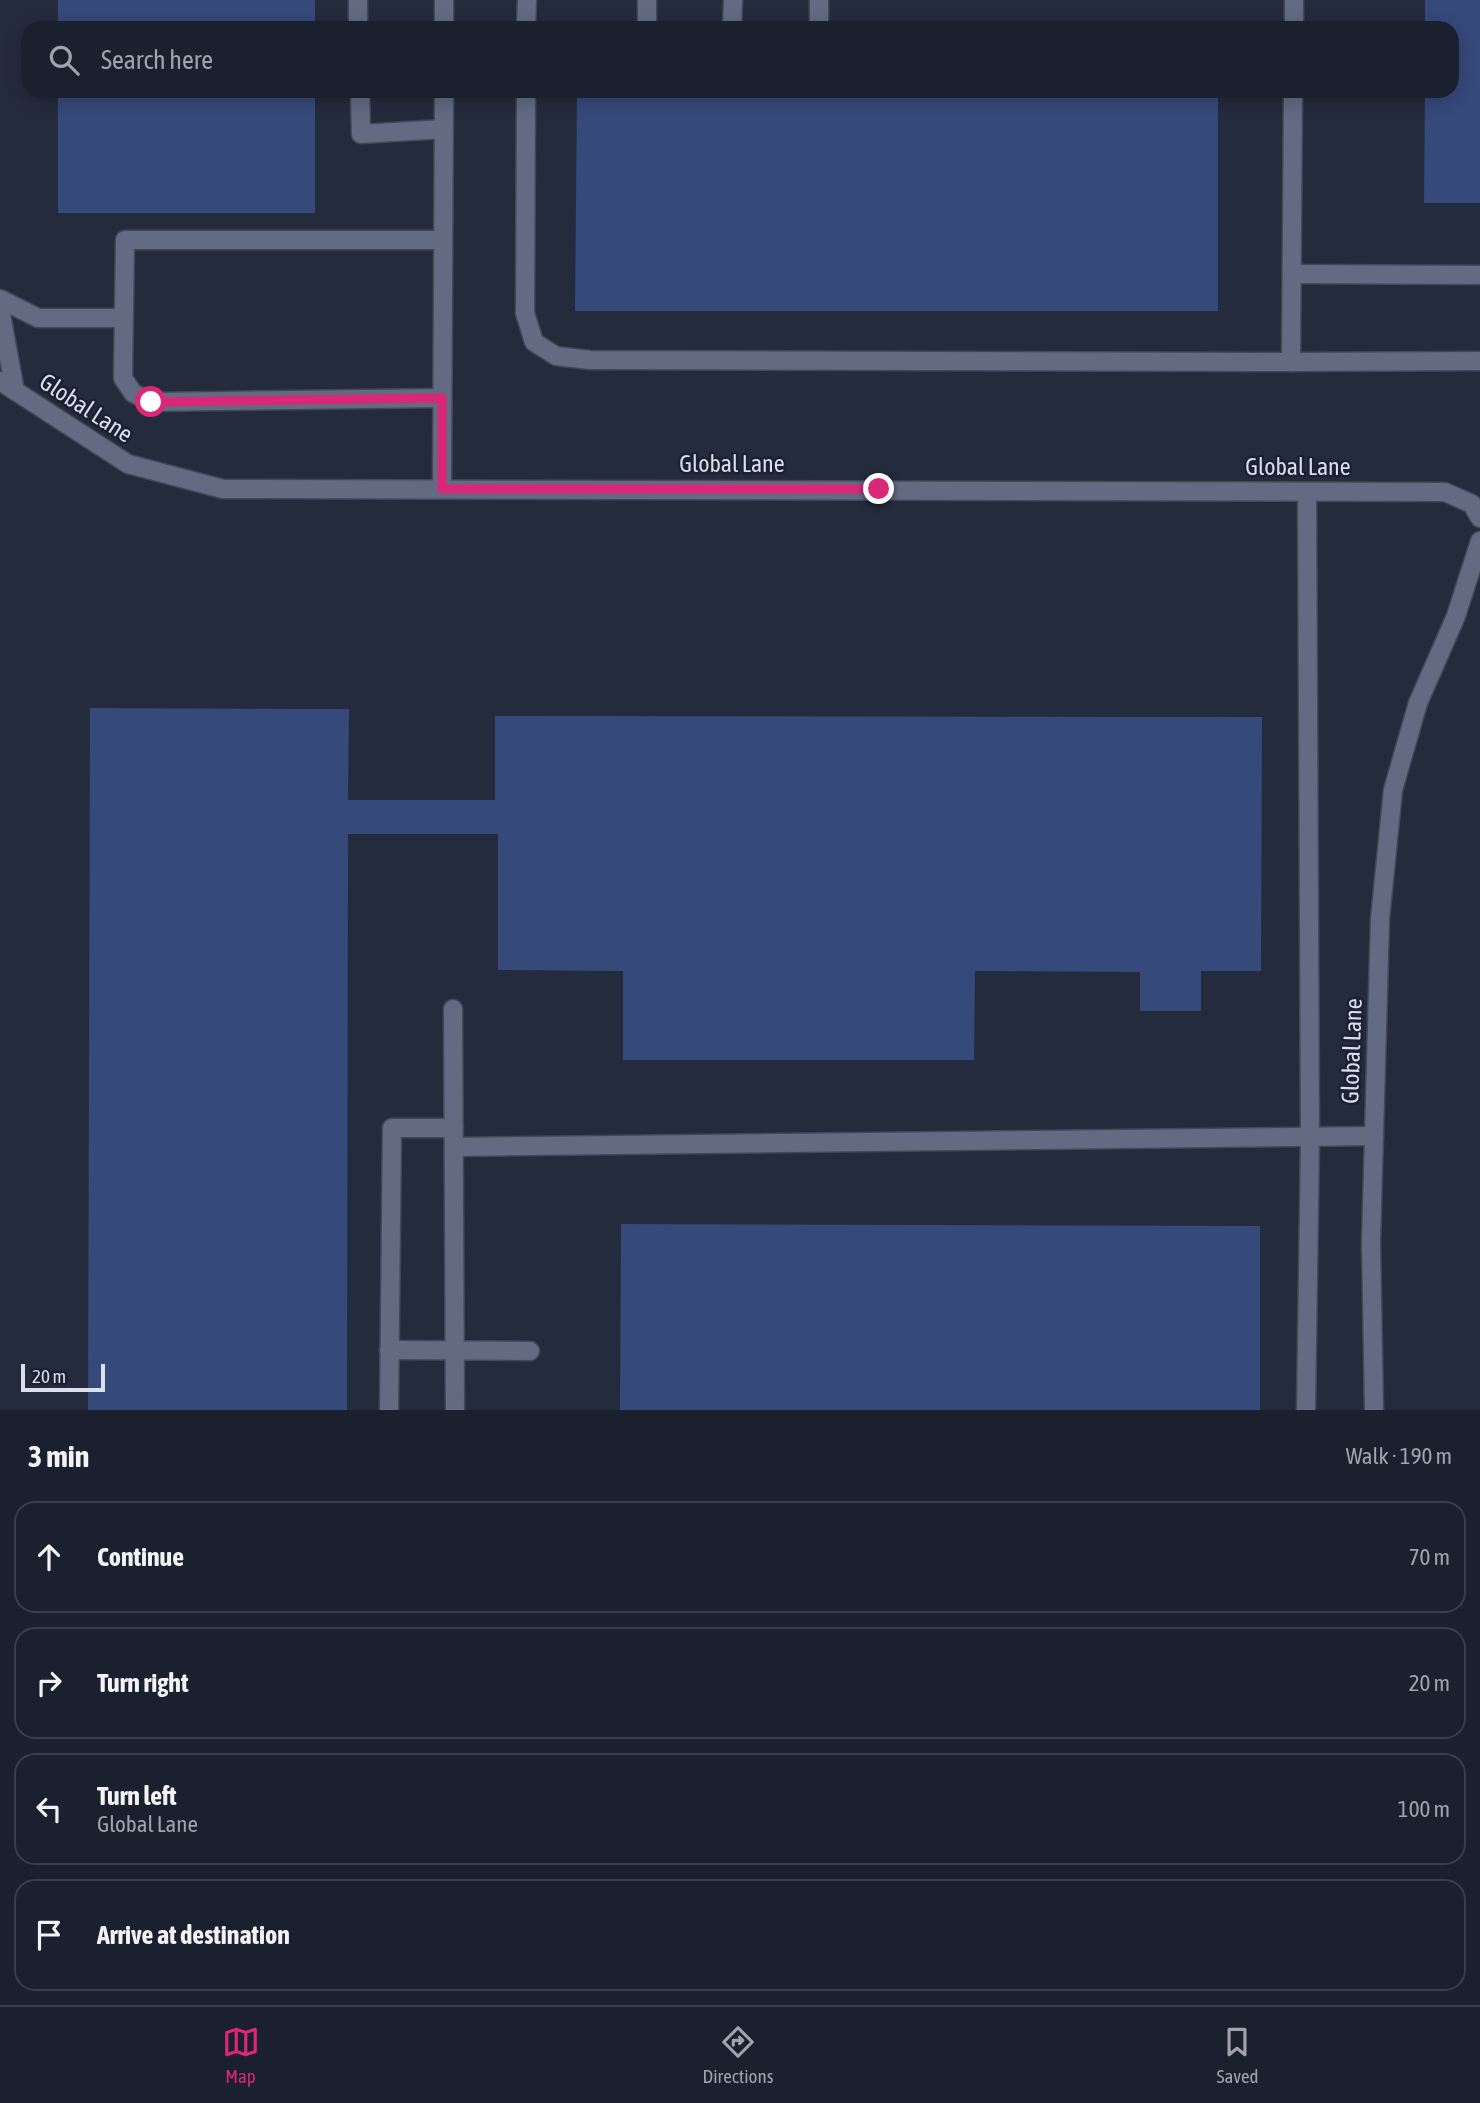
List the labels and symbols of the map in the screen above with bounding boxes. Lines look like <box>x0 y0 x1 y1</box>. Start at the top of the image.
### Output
street label: Global Lane <box>35 368 138 448</box>
route start <box>135 386 166 417</box>
street label: Global Lane <box>679 450 785 477</box>
street label: Global Lane <box>1245 453 1351 480</box>
route end <box>863 473 894 504</box>
street label: Global Lane <box>1336 998 1367 1104</box>
scale bar <box>21 1361 105 1393</box>

